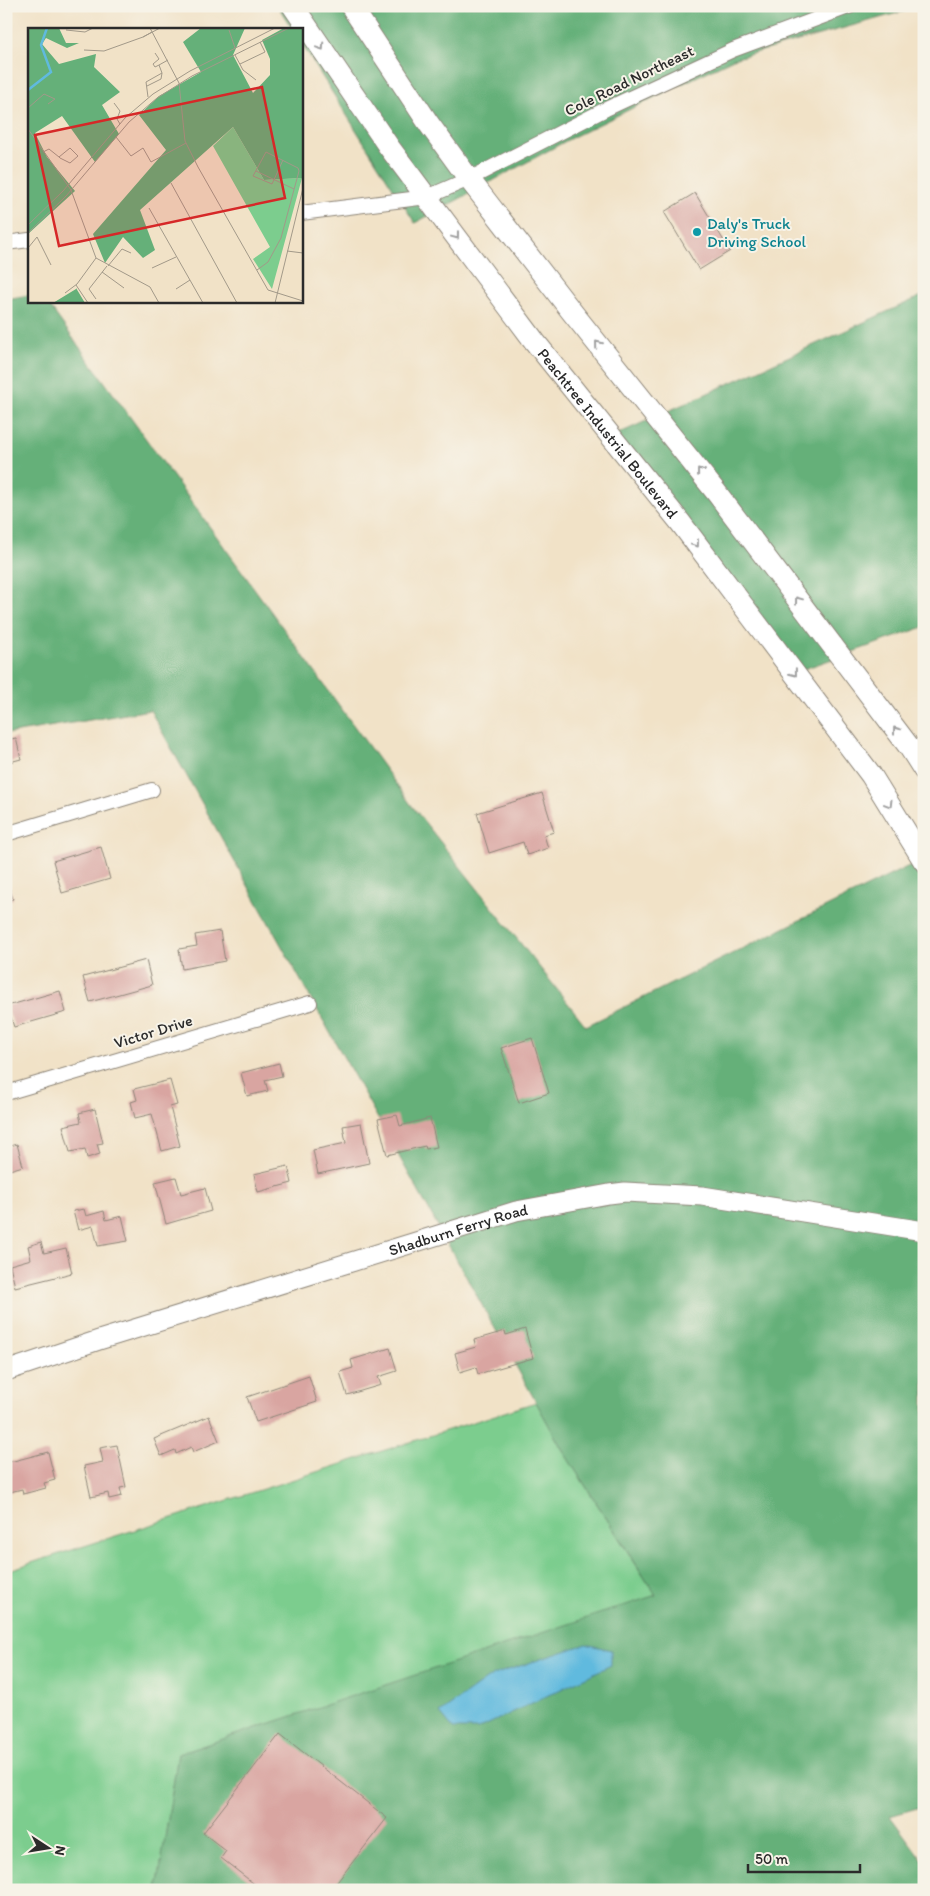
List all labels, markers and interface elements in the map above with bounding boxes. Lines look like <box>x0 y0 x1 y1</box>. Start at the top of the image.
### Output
inset map <box>28 28 302 302</box>
one-way arrow <box>315 41 324 50</box>
street label: Cole Road Northeast <box>561 41 697 120</box>
place label: Daly's Truck Driving School <box>707 214 807 251</box>
marker: Daly's Truck Driving School <box>691 226 703 238</box>
one-way arrow <box>450 230 459 240</box>
one-way arrow <box>596 341 604 350</box>
street label: Peachtree Industrial Boulevard <box>534 344 682 523</box>
one-way arrow <box>697 468 705 477</box>
one-way arrow <box>690 538 699 548</box>
one-way arrow <box>795 596 804 606</box>
one-way arrow <box>789 667 797 676</box>
one-way arrow <box>894 727 902 736</box>
one-way arrow <box>883 799 893 808</box>
street label: Victor Drive <box>112 1011 195 1052</box>
street label: Shadburn Ferry Road <box>386 1200 530 1260</box>
north arrow <box>22 1824 72 1874</box>
scale bar <box>748 1841 860 1873</box>
text: N <box>51 1844 70 1857</box>
text: 50 m <box>755 1850 788 1868</box>

